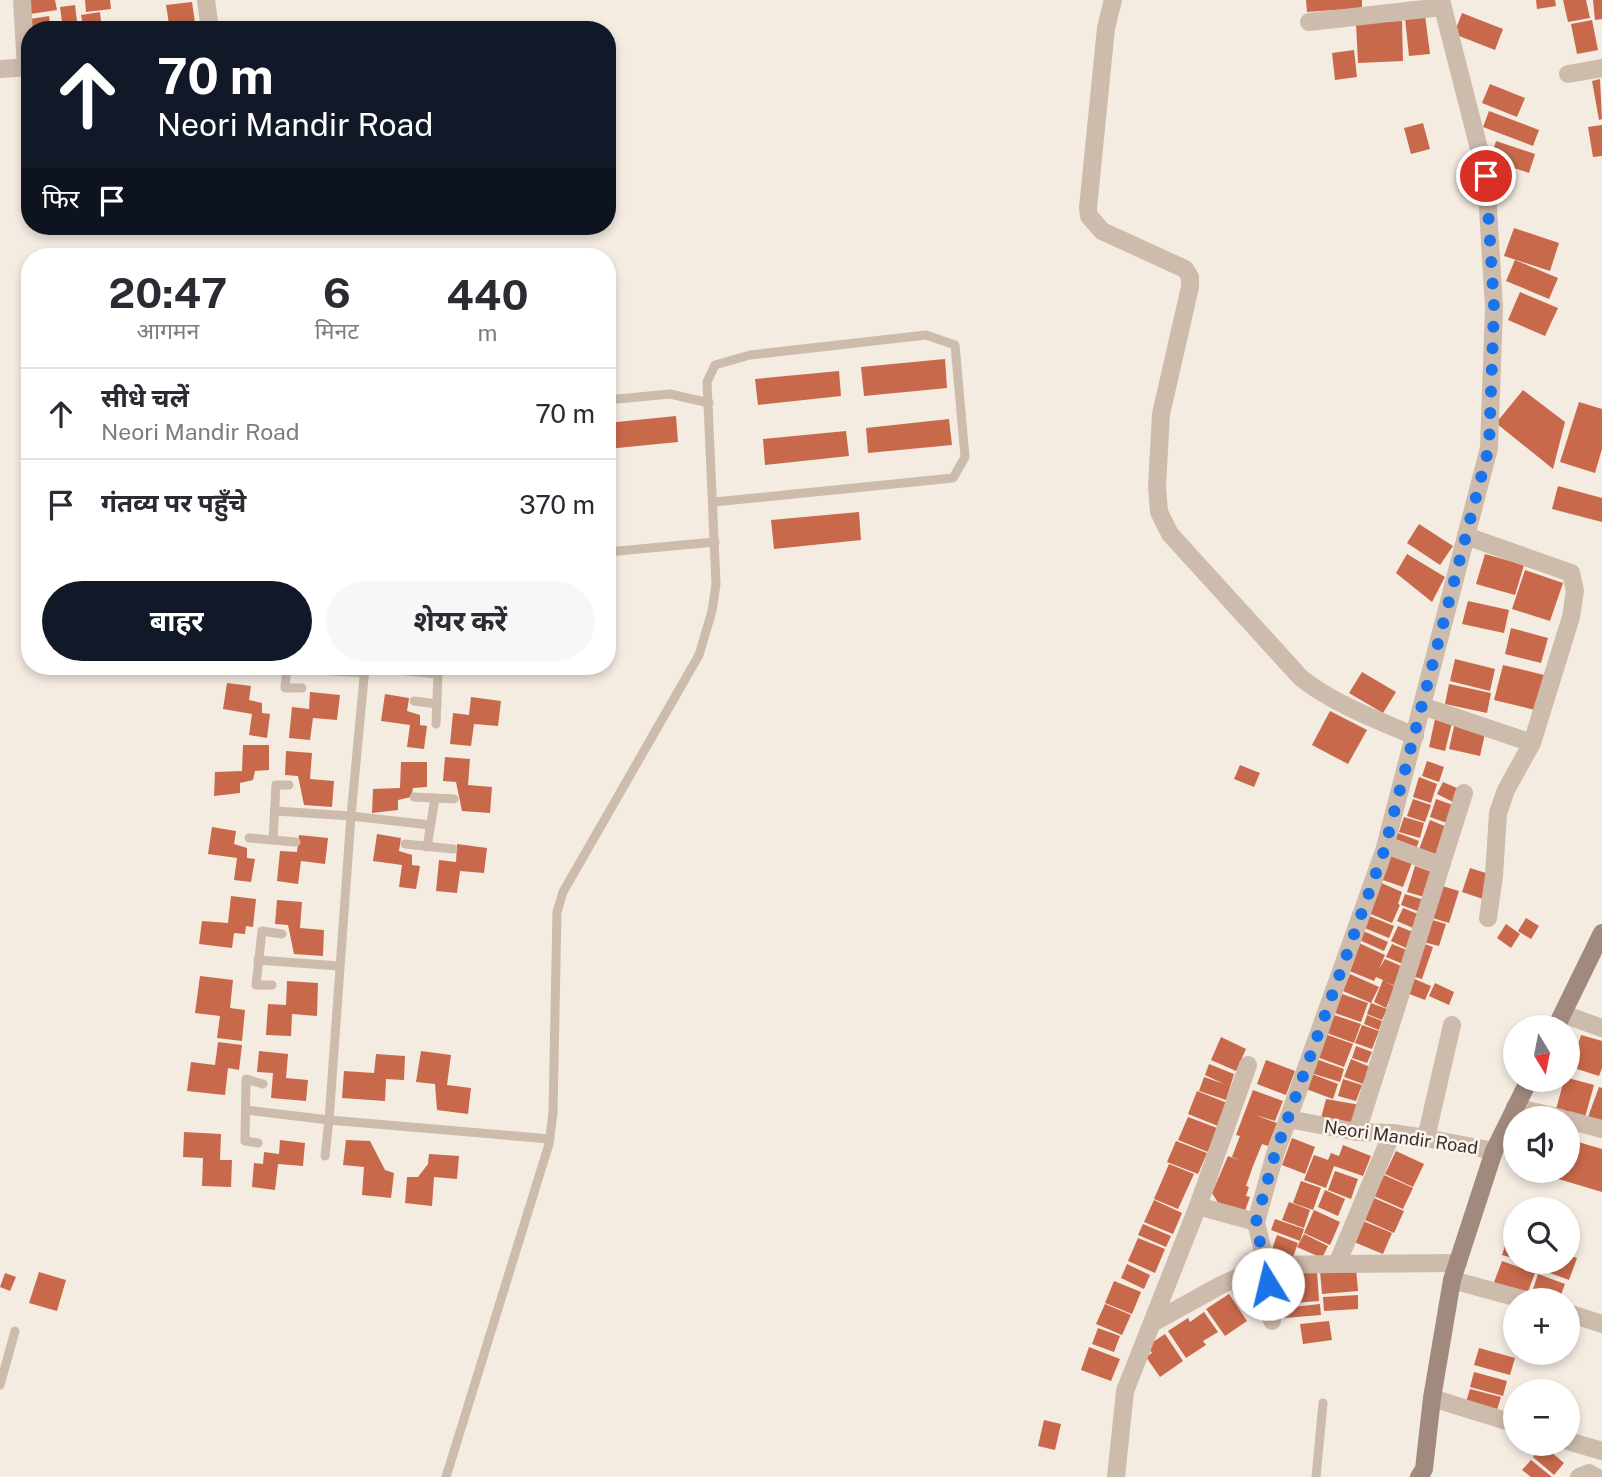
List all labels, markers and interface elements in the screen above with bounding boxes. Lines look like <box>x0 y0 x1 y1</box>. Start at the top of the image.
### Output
text: 70 m <box>157 47 274 105</box>
icon: ahead <box>42 49 133 140</box>
text: Neori Mandir Road <box>157 106 433 143</box>
pin <box>1456 146 1516 206</box>
icon: arrive <box>1467 157 1505 195</box>
icon: arrive <box>93 182 131 220</box>
text: फिर <box>42 183 79 214</box>
text: 20:47 <box>108 268 227 317</box>
text: 6 <box>323 268 351 317</box>
text: 440 <box>446 270 529 319</box>
text: आगमन <box>136 317 199 344</box>
text: मिनट <box>315 317 359 344</box>
text: m <box>477 319 497 346</box>
text: सीधे चलें <box>101 382 189 413</box>
icon: ahead <box>42 395 80 433</box>
text: 70 m <box>535 398 595 429</box>
text: Neori Mandir Road <box>101 418 300 445</box>
icon: arrive <box>42 486 80 524</box>
text: गंतव्य पर पहुँचे <box>101 487 246 518</box>
text: 370 m <box>519 489 595 520</box>
button: बाहर <box>42 581 312 661</box>
button: शेयर करें <box>326 581 595 661</box>
north arrow <box>1503 1015 1580 1092</box>
map controls <box>1503 1015 1580 1456</box>
button: sound <box>1503 1106 1580 1183</box>
street label: Neori Mandir Road <box>1323 1116 1479 1158</box>
button: search <box>1503 1197 1580 1274</box>
position arrow <box>1231 1247 1305 1321</box>
button: + <box>1503 1288 1580 1365</box>
button: − <box>1503 1379 1580 1456</box>

